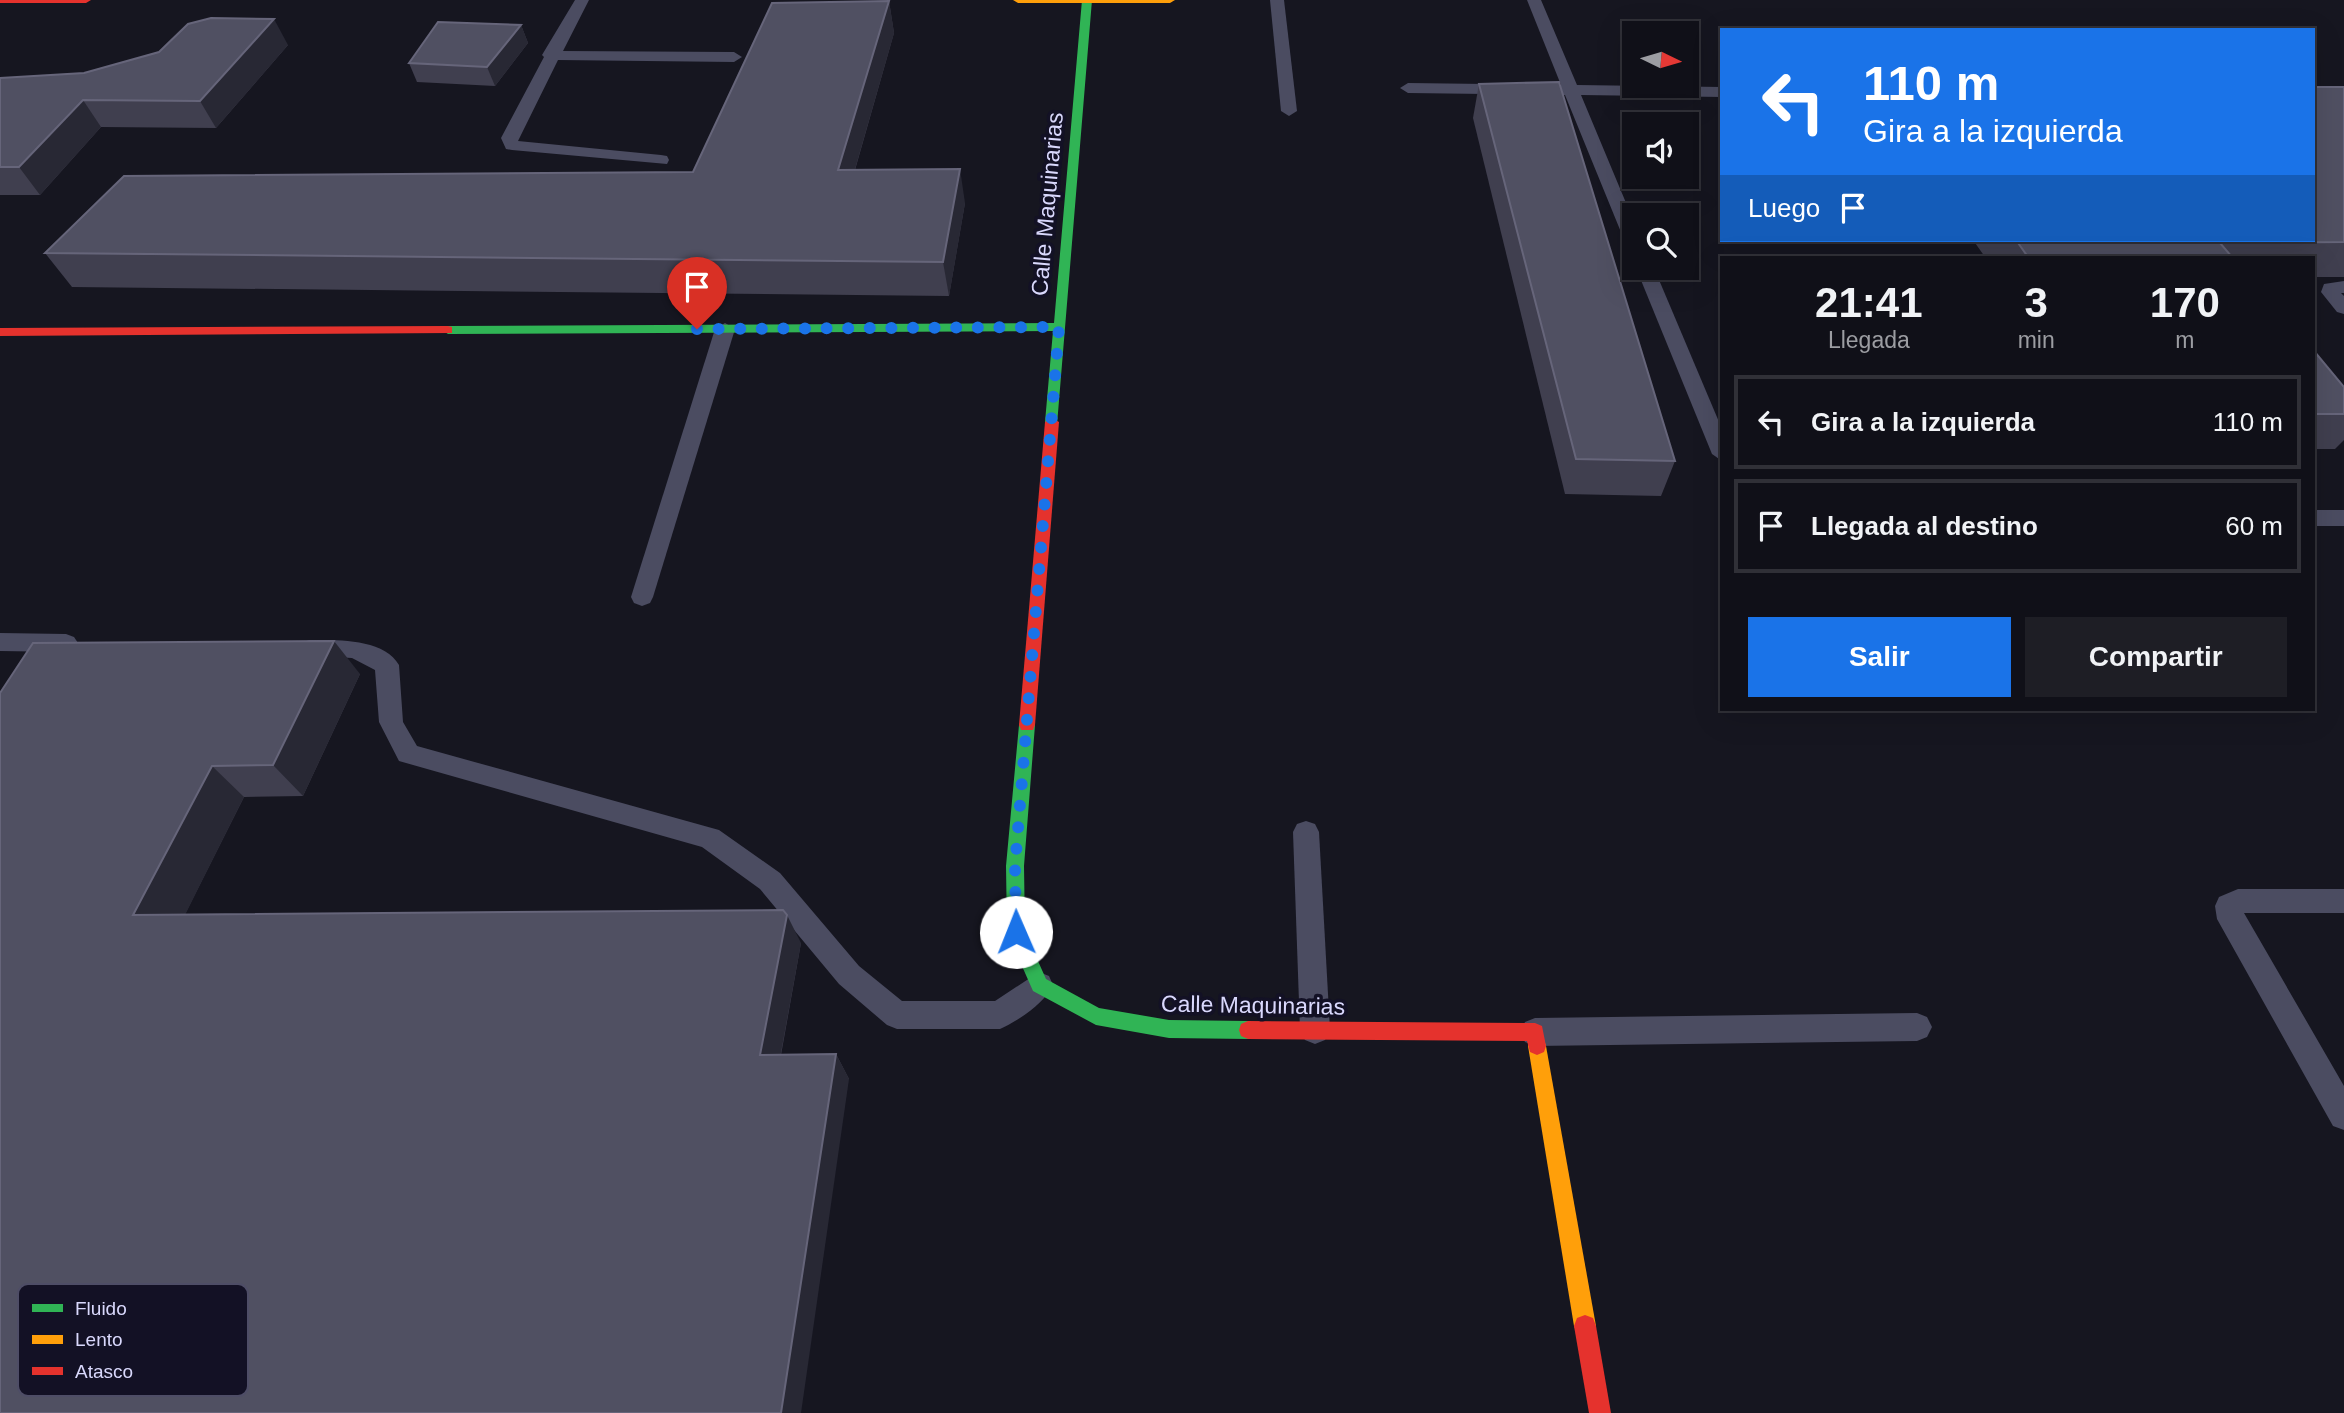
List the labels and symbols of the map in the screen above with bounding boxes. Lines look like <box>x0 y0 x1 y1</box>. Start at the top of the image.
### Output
north arrow <box>1622 21 1699 98</box>
street label: Calle Maquinarias <box>1026 111 1068 297</box>
pin <box>667 257 727 329</box>
position arrow <box>979 895 1053 969</box>
street label: Calle Maquinarias <box>1161 990 1345 1020</box>
legend <box>18 1284 248 1396</box>
text: Fluido <box>75 1298 127 1319</box>
text: Lento <box>75 1329 123 1350</box>
text: Atasco <box>75 1361 133 1382</box>

